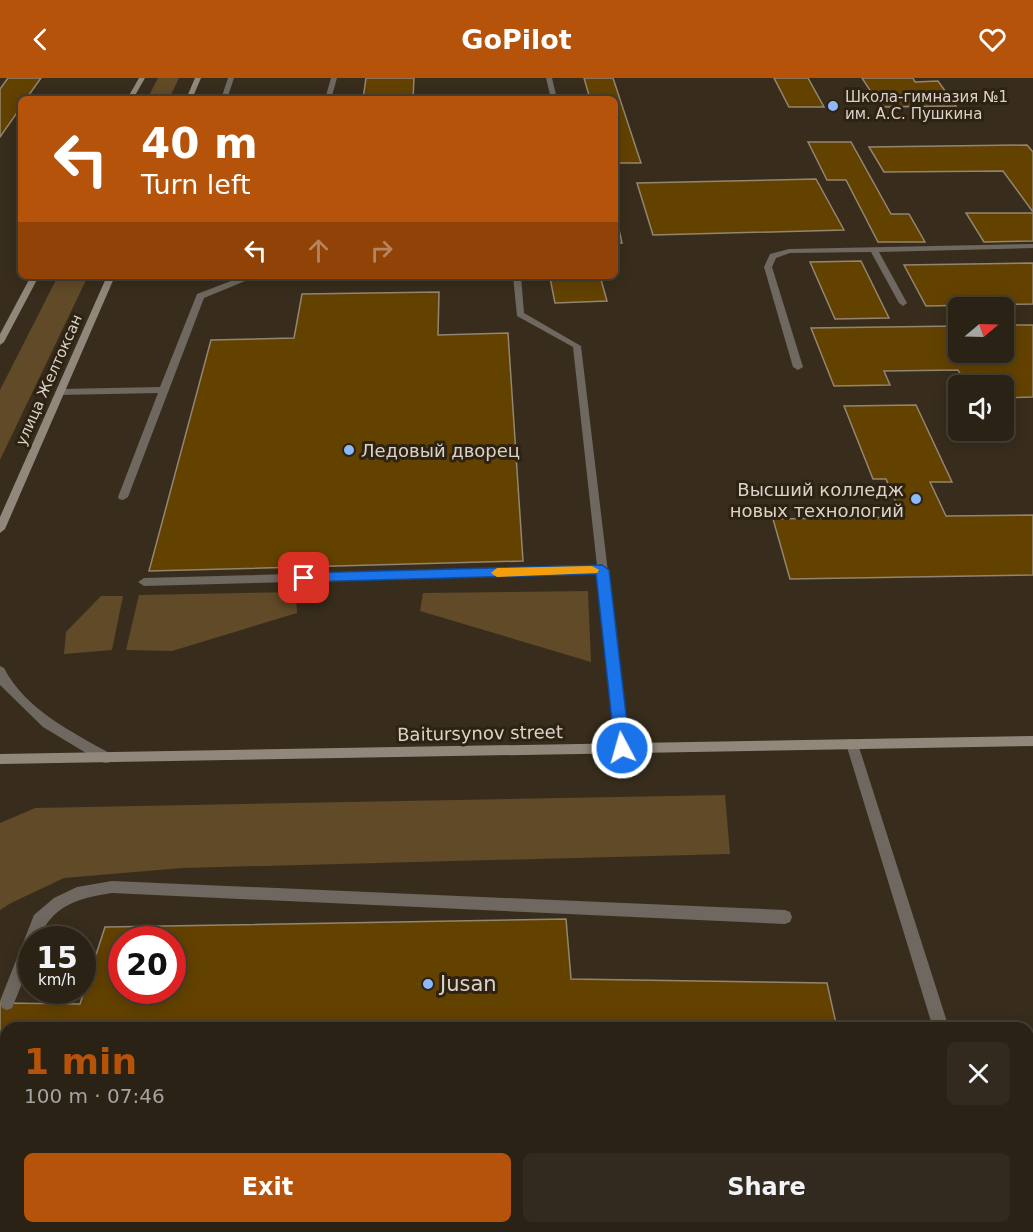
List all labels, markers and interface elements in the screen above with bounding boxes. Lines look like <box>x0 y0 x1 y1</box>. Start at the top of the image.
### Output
icon: back <box>24 23 57 56</box>
icon: heart <box>976 23 1009 56</box>
text: GoPilot <box>461 24 572 55</box>
place label: Школа-гимназия №1 им. А.С. Пушкина <box>845 88 1008 123</box>
marker: Школа-гимназия №1 им. А.С. Пушкина <box>826 99 840 113</box>
text: 40 m <box>141 119 258 168</box>
icon: left <box>42 120 120 198</box>
text: Turn left <box>141 169 251 200</box>
icon: left <box>239 234 272 267</box>
icon: ahead <box>302 234 335 267</box>
icon: right <box>365 234 398 267</box>
north arrow <box>948 297 1014 363</box>
map controls <box>948 297 1014 441</box>
street label: улица Желтоксан <box>12 312 86 448</box>
button: sound <box>948 375 1014 441</box>
place label: Ледовый дворец <box>361 440 520 461</box>
marker: Ледовый дворец <box>342 443 356 457</box>
place label: Высший колледж новых технологий <box>730 479 904 521</box>
marker: Высший колледж новых технологий <box>909 492 923 506</box>
pin <box>278 552 329 603</box>
icon: arrive <box>287 561 320 594</box>
position arrow <box>590 716 654 780</box>
street label: Baitursynov street <box>397 721 563 745</box>
speed limit sign: 20 <box>108 926 186 1004</box>
text: 15 <box>36 940 78 975</box>
text: km/h <box>38 971 76 989</box>
place label: Jusan <box>438 972 497 996</box>
marker: Jusan <box>421 977 435 991</box>
text: 1 min <box>24 1041 137 1082</box>
button: close <box>947 1042 1010 1105</box>
text: 100 m · 07:46 <box>24 1084 165 1108</box>
button: Exit <box>24 1153 511 1222</box>
button: Share <box>523 1153 1010 1222</box>

